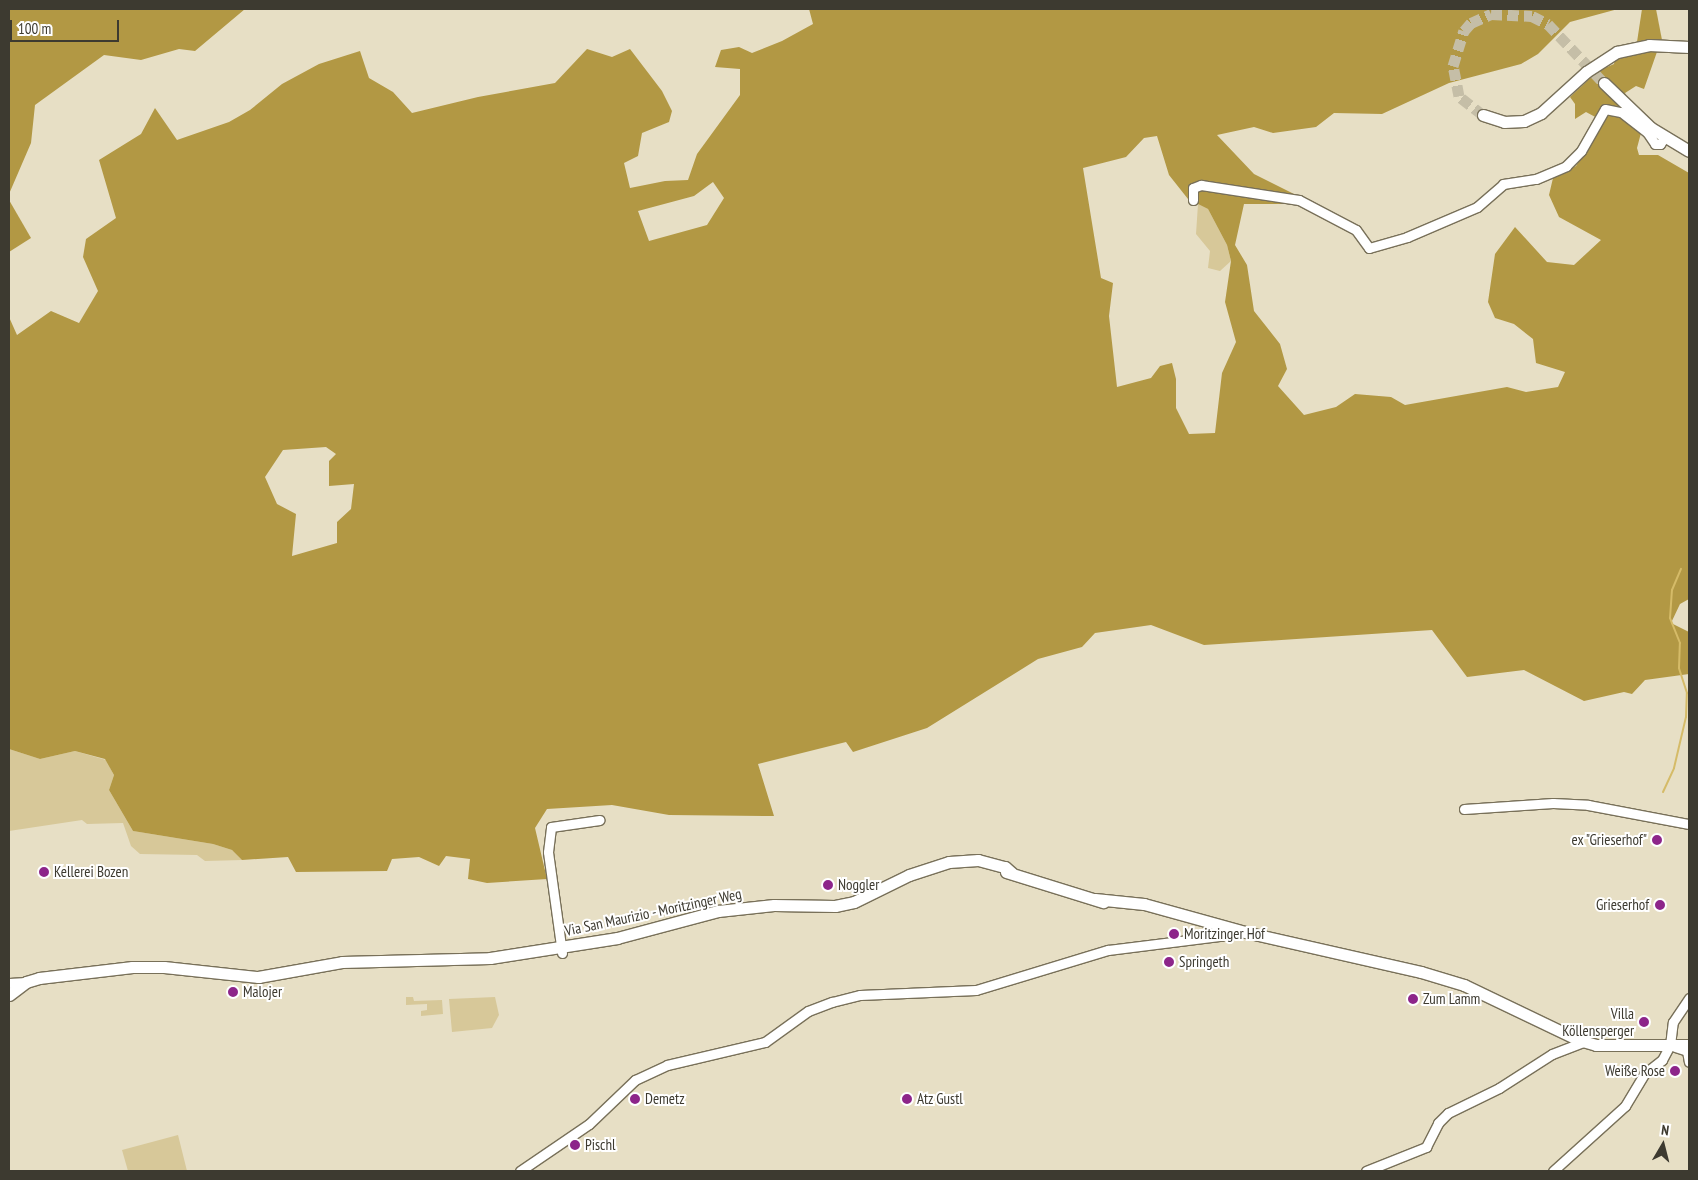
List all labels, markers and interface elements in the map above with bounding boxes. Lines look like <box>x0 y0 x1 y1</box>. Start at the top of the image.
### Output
scale bar <box>12 10 121 42</box>
text: 100 m <box>18 19 51 38</box>
place label: ex "Grieserhof" <box>1570 831 1647 849</box>
marker: ex "Grieserhof" <box>1651 834 1663 846</box>
place label: Kellerei Bozen <box>54 863 128 881</box>
marker: Kellerei Bozen <box>38 866 50 878</box>
place label: Noggler <box>838 876 879 894</box>
marker: Noggler <box>822 879 834 891</box>
street label: Via San Maurizio - Moritzinger Weg <box>562 884 744 940</box>
place label: Grieserhof <box>1596 896 1649 914</box>
marker: Grieserhof <box>1653 898 1667 912</box>
place label: Moritzinger Hof <box>1184 925 1265 943</box>
marker: Moritzinger Hof <box>1168 928 1180 940</box>
place label: Springeth <box>1179 953 1229 971</box>
marker: Springeth <box>1163 956 1175 968</box>
place label: Malojer <box>243 983 282 1001</box>
marker: Malojer <box>227 986 239 998</box>
place label: Zum Lamm <box>1423 990 1480 1008</box>
marker: Zum Lamm <box>1407 993 1419 1005</box>
place label: Villa Köllensperger <box>1562 1004 1634 1039</box>
marker: Villa Köllensperger <box>1638 1016 1650 1028</box>
place label: Weiße Rose <box>1605 1062 1665 1080</box>
marker: Weiße Rose <box>1669 1065 1681 1077</box>
place label: Demetz <box>645 1090 685 1108</box>
place label: Atz Gustl <box>917 1090 963 1108</box>
marker: Demetz <box>629 1093 641 1105</box>
marker: Atz Gustl <box>901 1093 913 1105</box>
north arrow <box>1638 1120 1688 1170</box>
text: N <box>1660 1121 1670 1140</box>
place label: Pischl <box>585 1136 616 1154</box>
marker: Pischl <box>569 1139 581 1151</box>

